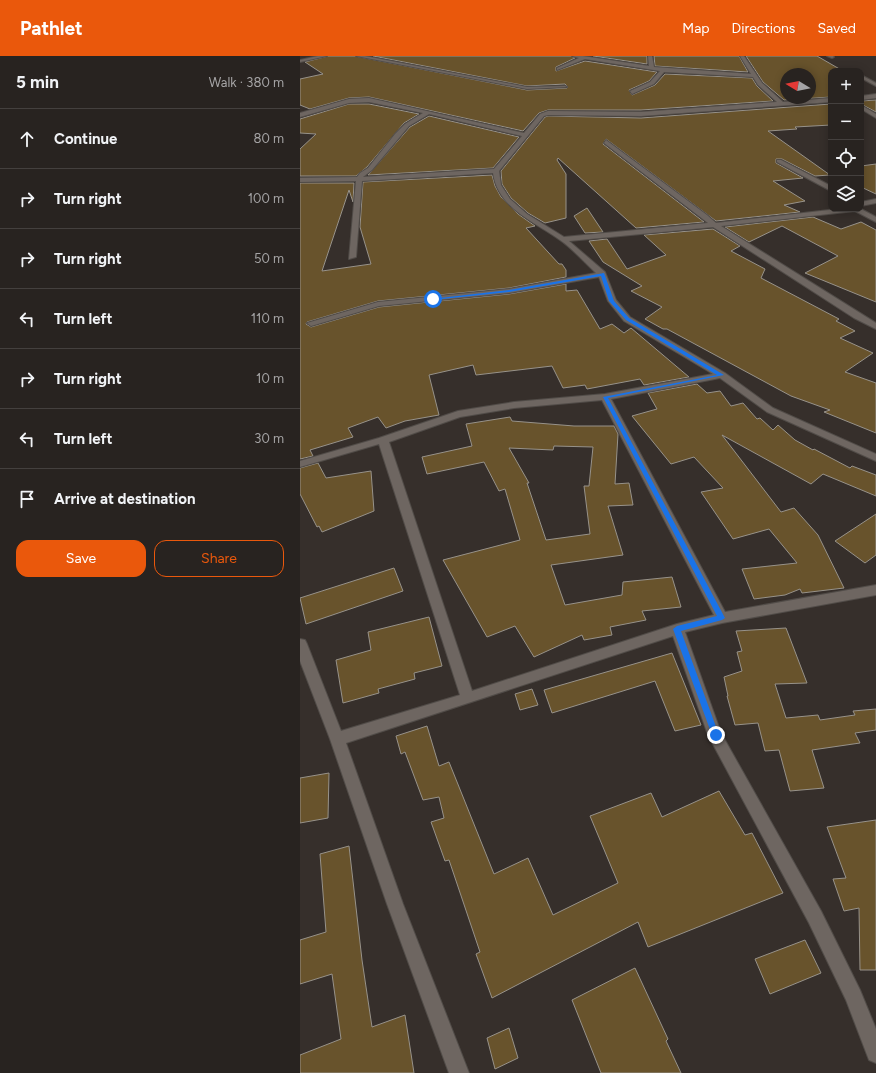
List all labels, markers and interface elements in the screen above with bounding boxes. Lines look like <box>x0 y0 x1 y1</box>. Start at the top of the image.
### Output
text: Pathlet <box>20 17 83 40</box>
text: Map <box>682 20 710 37</box>
text: Directions <box>732 20 795 37</box>
text: Saved <box>817 20 856 37</box>
north arrow <box>780 68 816 104</box>
map controls <box>828 68 864 212</box>
button: + <box>828 68 864 104</box>
text: 5 min <box>16 72 59 92</box>
text: Walk · 380 m <box>209 75 284 90</box>
button: − <box>828 104 864 140</box>
icon: ahead <box>16 128 38 150</box>
text: Continue <box>54 130 117 148</box>
text: 80 m <box>253 131 284 146</box>
button: locate <box>828 140 864 176</box>
button: layers <box>828 176 864 212</box>
icon: right <box>16 188 38 210</box>
text: Turn right <box>54 190 122 208</box>
text: 100 m <box>248 191 284 206</box>
icon: right <box>16 248 38 270</box>
text: Turn right <box>54 250 122 268</box>
text: 50 m <box>254 251 284 266</box>
route start <box>424 290 442 308</box>
icon: left <box>16 308 38 330</box>
text: Turn left <box>54 310 112 328</box>
text: 110 m <box>251 311 284 326</box>
icon: right <box>16 368 38 390</box>
text: Turn right <box>54 370 122 388</box>
text: 10 m <box>256 371 284 386</box>
icon: left <box>16 428 38 450</box>
text: Turn left <box>54 430 112 448</box>
text: 30 m <box>254 431 284 446</box>
icon: arrive <box>16 488 38 510</box>
text: Arrive at destination <box>54 490 195 508</box>
button: Save <box>16 540 146 577</box>
button: Share <box>154 540 284 577</box>
route end <box>707 726 725 744</box>

